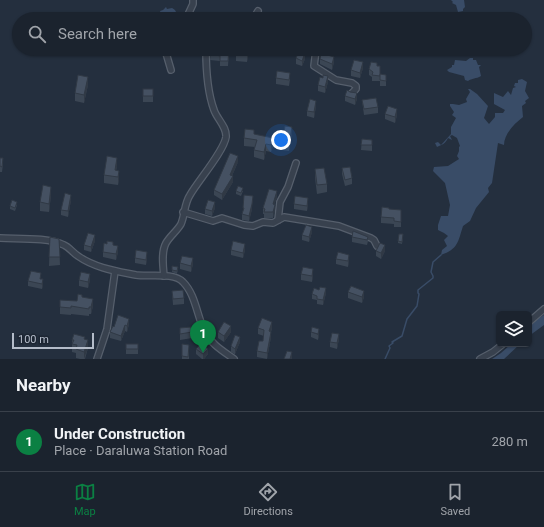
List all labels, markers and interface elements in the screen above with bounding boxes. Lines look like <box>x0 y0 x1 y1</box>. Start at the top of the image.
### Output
search box <box>12 12 532 56</box>
icon: search <box>26 23 48 45</box>
text: Search here <box>58 25 137 43</box>
your location <box>271 130 291 150</box>
map controls <box>496 311 532 347</box>
button: layers <box>496 311 532 347</box>
pin: 1 <box>190 320 216 353</box>
scale bar <box>12 331 94 350</box>
text: 100 m <box>18 333 49 346</box>
text: Nearby <box>16 375 71 395</box>
text: Under Construction <box>54 425 185 443</box>
text: 1 <box>25 434 33 449</box>
text: 280 m <box>491 434 528 449</box>
text: Place · Daraluwa Station Road <box>54 443 227 458</box>
tab: Map <box>74 481 96 518</box>
tab: Directions <box>243 481 293 518</box>
tab: Saved <box>440 481 470 518</box>

